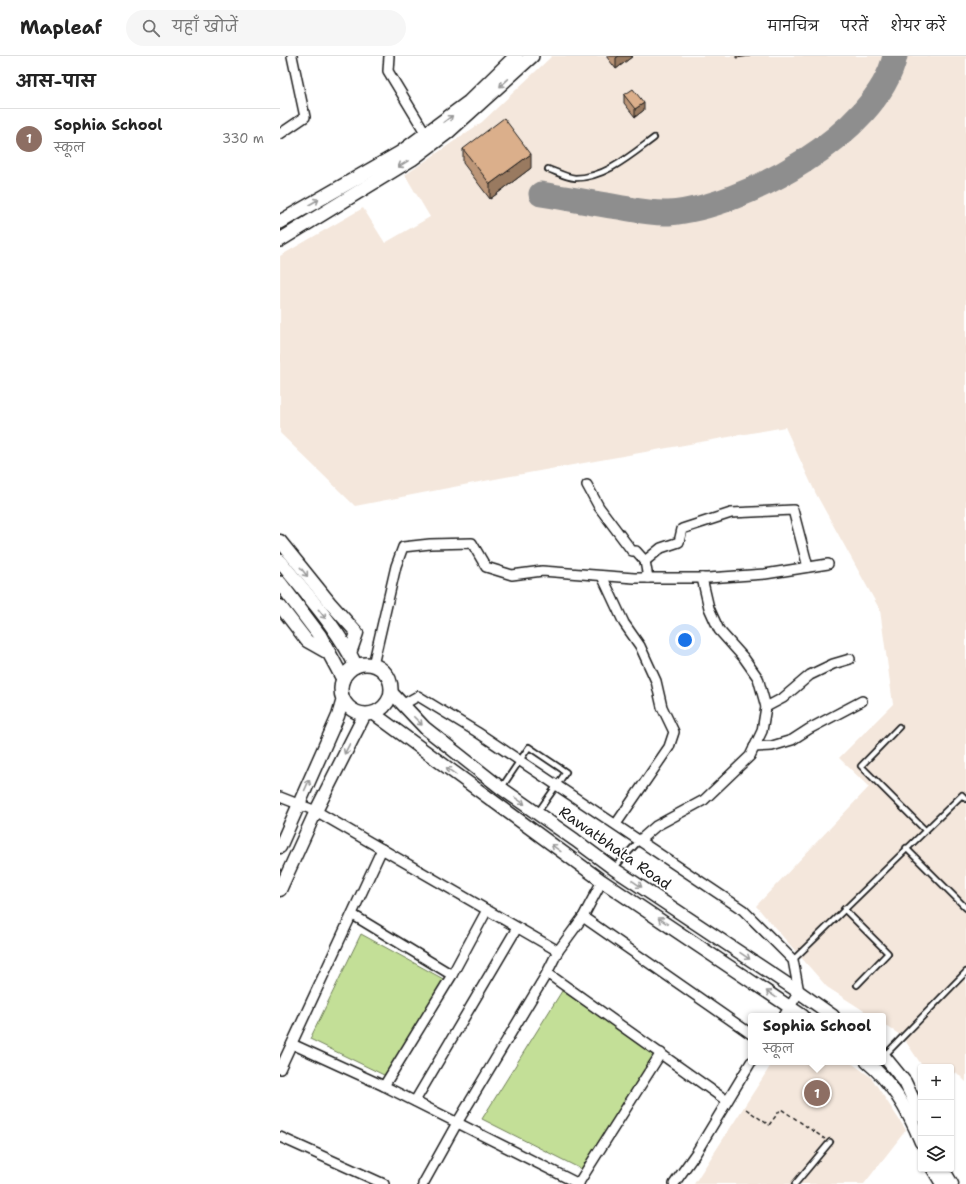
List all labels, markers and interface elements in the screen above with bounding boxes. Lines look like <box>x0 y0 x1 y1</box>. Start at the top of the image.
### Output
search box <box>126 10 406 46</box>
text: Mapleaf <box>20 15 102 40</box>
icon: search <box>140 17 162 39</box>
text: यहाँ खोजें <box>172 17 238 37</box>
text: मानचित्र <box>767 17 819 35</box>
text: परतें <box>841 17 868 35</box>
text: शेयर करें <box>890 17 946 35</box>
text: आस-पास <box>16 70 96 92</box>
one-way arrow <box>499 78 509 87</box>
one-way arrow <box>442 114 453 123</box>
text: Sophia School <box>54 115 162 135</box>
text: 1 <box>26 130 32 147</box>
text: 330 m <box>222 130 264 147</box>
text: स्कूल <box>54 139 85 156</box>
one-way arrow <box>397 161 409 169</box>
one-way arrow <box>308 198 320 206</box>
one-way arrow <box>300 566 309 577</box>
one-way arrow <box>317 608 326 619</box>
your location <box>675 630 695 650</box>
one-way arrow <box>413 716 422 726</box>
one-way arrow <box>343 743 350 755</box>
one-way arrow <box>446 767 457 775</box>
one-way arrow <box>304 780 311 792</box>
one-way arrow <box>514 797 525 805</box>
street label: Rawatbhata Road <box>555 802 675 895</box>
one-way arrow <box>551 843 562 852</box>
one-way arrow <box>631 881 643 889</box>
one-way arrow <box>658 917 669 925</box>
one-way arrow <box>739 952 750 960</box>
one-way arrow <box>766 990 777 998</box>
popup <box>748 1013 886 1065</box>
text: Sophia School <box>763 1016 871 1036</box>
text: स्कूल <box>763 1040 794 1057</box>
map controls <box>918 1064 954 1172</box>
button: + <box>918 1064 954 1100</box>
pin: 1 <box>804 1078 830 1108</box>
button: − <box>918 1100 954 1136</box>
button: layers <box>918 1136 954 1172</box>

